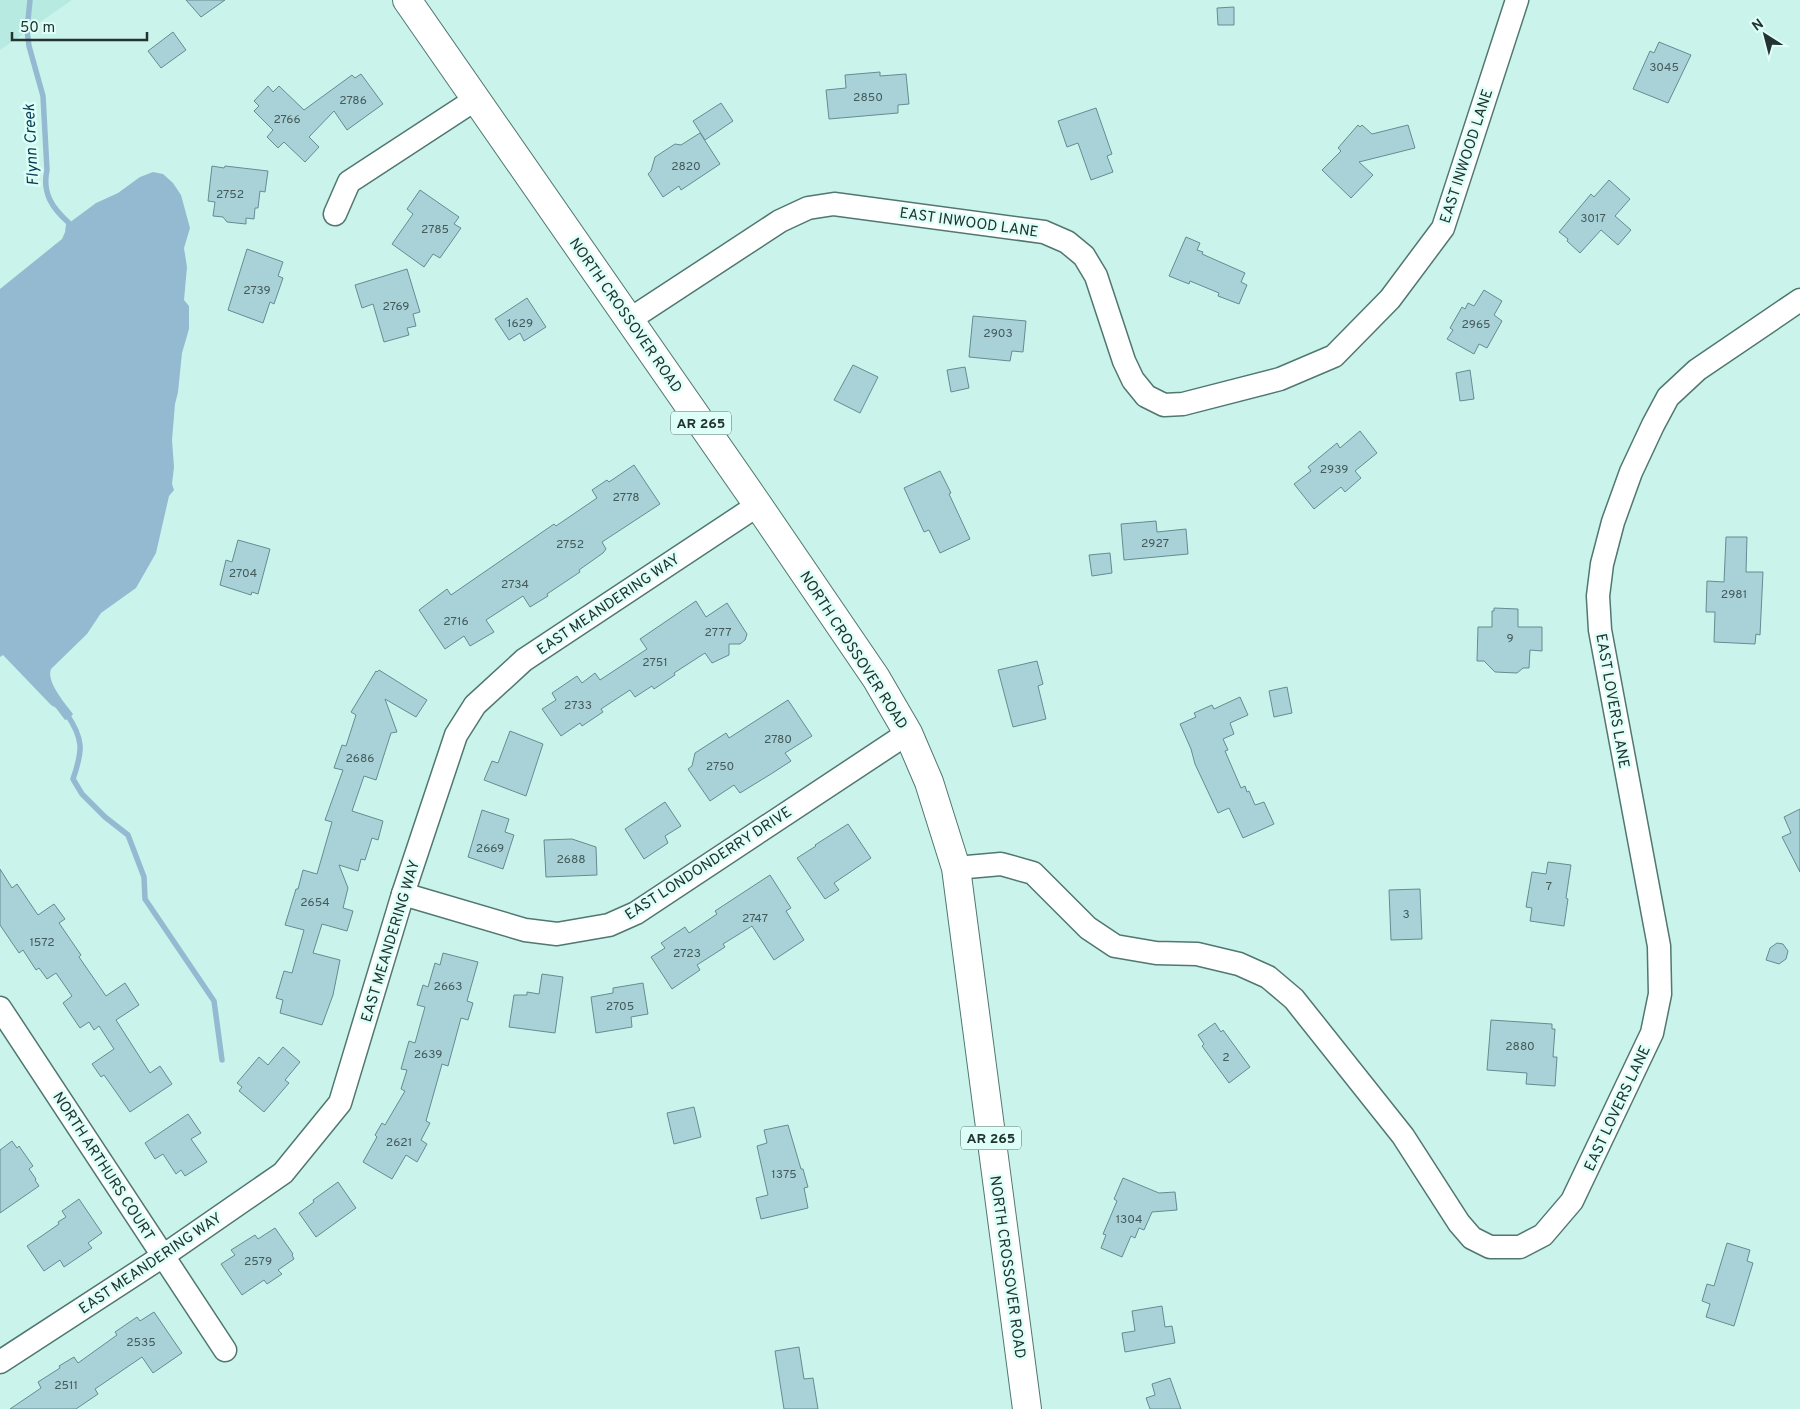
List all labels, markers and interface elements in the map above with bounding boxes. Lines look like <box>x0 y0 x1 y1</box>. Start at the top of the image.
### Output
scale bar <box>12 10 148 42</box>
north arrow <box>1740 10 1790 60</box>
text: N <box>1749 16 1767 36</box>
text: 50 m <box>20 19 55 38</box>
house number: 3045 <box>1649 60 1679 76</box>
street label: EAST INWOOD LANE <box>1437 87 1498 226</box>
house number: 2850 <box>853 90 883 106</box>
house number: 2786 <box>339 93 367 109</box>
water label: Flynn Creek <box>20 102 44 187</box>
house number: 2766 <box>273 112 301 128</box>
house number: 2820 <box>671 159 701 175</box>
house number: 2752 <box>216 187 244 203</box>
street label: EAST INWOOD LANE <box>898 204 1040 243</box>
house number: 3017 <box>1580 211 1606 227</box>
house number: 2785 <box>421 222 449 238</box>
street label: NORTH CROSSOVER ROAD <box>564 235 686 397</box>
house number: 2739 <box>243 283 271 299</box>
house number: 2769 <box>383 299 409 315</box>
house number: 1629 <box>507 316 533 332</box>
house number: 2965 <box>1461 317 1491 333</box>
house number: 2903 <box>983 326 1013 342</box>
road number: AR 265 <box>671 412 731 434</box>
house number: 2939 <box>1320 462 1348 478</box>
house number: 2778 <box>612 490 640 506</box>
house number: 2927 <box>1141 536 1169 552</box>
house number: 2752 <box>556 537 584 553</box>
street label: EAST MEANDERING WAY <box>534 550 684 660</box>
house number: 2704 <box>229 566 257 582</box>
street label: NORTH CROSSOVER ROAD <box>794 568 911 733</box>
house number: 2734 <box>501 577 529 593</box>
house number: 2981 <box>1721 587 1747 603</box>
house number: 2716 <box>443 614 469 630</box>
house number: 2777 <box>705 625 731 641</box>
house number: 9 <box>1506 631 1514 647</box>
street label: EAST LOVERS LANE <box>1590 632 1633 770</box>
house number: 2751 <box>642 655 668 671</box>
house number: 2733 <box>564 698 592 714</box>
house number: 2780 <box>764 732 792 748</box>
house number: 2686 <box>345 751 375 767</box>
house number: 2750 <box>706 759 734 775</box>
street label: EAST LONDONDERRY DRIVE <box>622 803 796 925</box>
house number: 2669 <box>476 841 504 857</box>
house number: 2688 <box>556 852 586 868</box>
street label: EAST MEANDERING WAY <box>358 858 425 1025</box>
house number: 7 <box>1546 879 1552 895</box>
house number: 2654 <box>300 895 330 911</box>
house number: 3 <box>1402 907 1410 923</box>
house number: 2747 <box>742 911 768 927</box>
house number: 1572 <box>29 935 55 951</box>
house number: 2723 <box>673 946 701 962</box>
house number: 2663 <box>434 979 462 995</box>
house number: 2705 <box>606 999 634 1015</box>
house number: 2880 <box>1505 1039 1535 1055</box>
street label: EAST LOVERS LANE <box>1581 1043 1656 1175</box>
house number: 2639 <box>414 1047 442 1063</box>
house number: 2 <box>1222 1050 1230 1066</box>
street label: NORTH ARTHURS COURT <box>47 1089 158 1245</box>
road number: AR 265 <box>961 1126 1021 1150</box>
house number: 2621 <box>386 1135 412 1151</box>
house number: 1375 <box>771 1167 797 1183</box>
street label: NORTH CROSSOVER ROAD <box>984 1174 1029 1360</box>
street label: EAST MEANDERING WAY <box>76 1209 226 1319</box>
house number: 1304 <box>1116 1212 1142 1228</box>
house number: 2579 <box>244 1254 272 1270</box>
house number: 2535 <box>126 1335 156 1351</box>
house number: 2511 <box>54 1378 78 1394</box>

